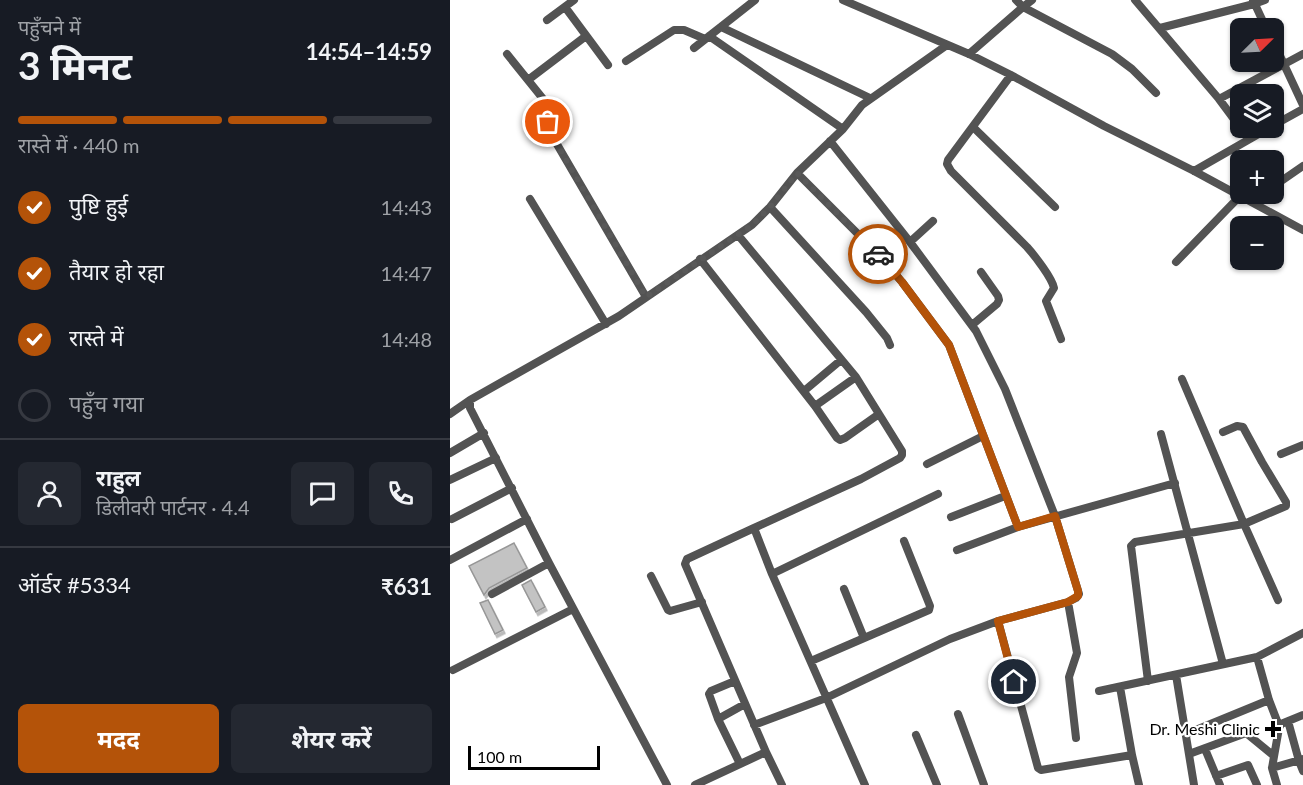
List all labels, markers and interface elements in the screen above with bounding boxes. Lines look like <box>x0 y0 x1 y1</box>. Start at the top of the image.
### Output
text: पहुँचने में <box>18 15 81 39</box>
north arrow <box>1230 18 1284 72</box>
map controls <box>1230 18 1284 270</box>
text: 14:54–14:59 <box>306 38 432 65</box>
text: 3 मिनट <box>18 42 132 88</box>
button: layers <box>1230 84 1284 138</box>
pin <box>522 96 573 147</box>
icon: bag <box>531 105 564 138</box>
text: रास्ते में · 440 m <box>18 133 139 157</box>
button: + <box>1230 150 1284 204</box>
icon: check <box>18 191 51 224</box>
text: पुष्टि हुई <box>69 192 128 219</box>
text: 14:43 <box>381 195 432 219</box>
button: − <box>1230 216 1284 270</box>
courier <box>848 224 908 284</box>
icon: car <box>862 238 895 271</box>
icon: check <box>18 257 51 290</box>
text: तैयार हो रहा <box>69 258 164 285</box>
text: 14:47 <box>381 261 432 285</box>
icon: check <box>18 323 51 356</box>
text: रास्ते में <box>69 324 124 351</box>
text: 14:48 <box>381 327 432 351</box>
text: पहुँच गया <box>69 390 144 417</box>
button: person <box>18 462 81 525</box>
button: chat <box>291 462 354 525</box>
button: phone <box>369 462 432 525</box>
text: राहुल <box>96 464 141 491</box>
text: डिलीवरी पार्टनर · 4.4 <box>96 495 249 519</box>
text: ऑर्डर #5334 <box>18 571 131 598</box>
text: ₹631 <box>381 573 432 600</box>
pin <box>988 656 1039 707</box>
icon: home <box>997 665 1030 698</box>
button: मदद <box>18 704 219 773</box>
button: शेयर करें <box>231 704 432 773</box>
place label: Dr. Meshi Clinic <box>1149 719 1260 738</box>
marker: Dr. Meshi Clinic <box>1264 720 1282 738</box>
scale bar <box>468 743 600 770</box>
text: 100 m <box>477 747 522 766</box>

